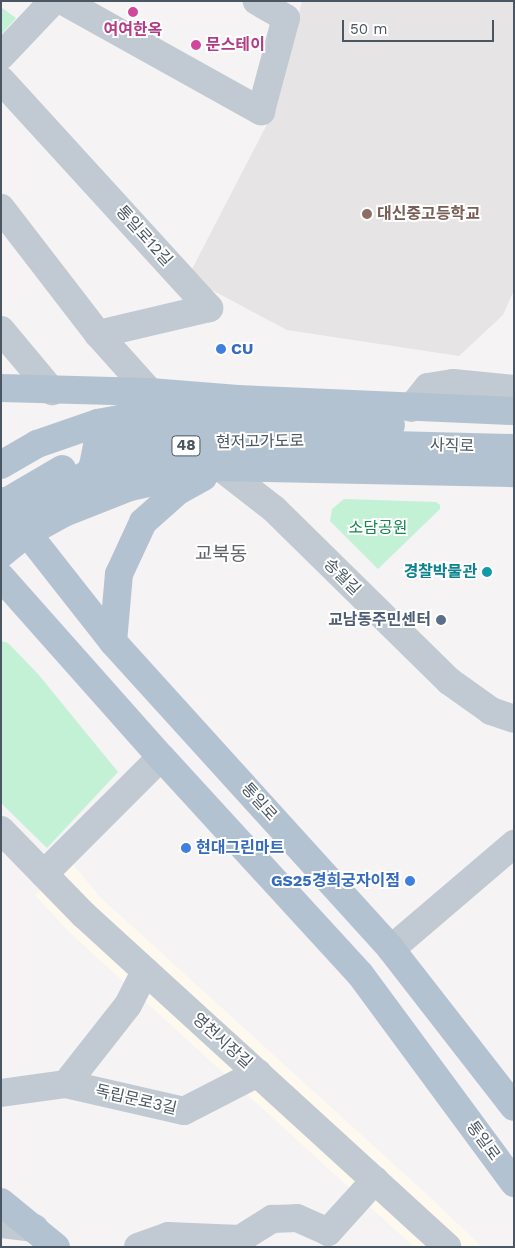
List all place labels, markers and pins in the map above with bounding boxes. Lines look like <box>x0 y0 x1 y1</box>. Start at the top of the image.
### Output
marker: 여여한옥 <box>127 6 139 18</box>
place label: 여여한옥 <box>104 20 162 40</box>
place label: 문스테이 <box>206 35 265 55</box>
marker: 문스테이 <box>190 39 202 51</box>
place label: 대신중고등학교 <box>377 204 480 224</box>
marker: 대신중고등학교 <box>361 208 373 220</box>
place label: CU <box>231 339 253 359</box>
marker: CU <box>215 343 227 355</box>
place label: 경찰박물관 <box>403 562 477 582</box>
marker: 경찰박물관 <box>481 566 493 578</box>
place label: 교남동주민센터 <box>328 610 431 630</box>
marker: 교남동주민센터 <box>435 614 447 626</box>
place label: 현대그린마트 <box>196 838 284 858</box>
marker: 현대그린마트 <box>180 842 192 854</box>
place label: GS25경희궁자이점 <box>271 871 400 891</box>
marker: GS25경희궁자이점 <box>404 875 416 887</box>

